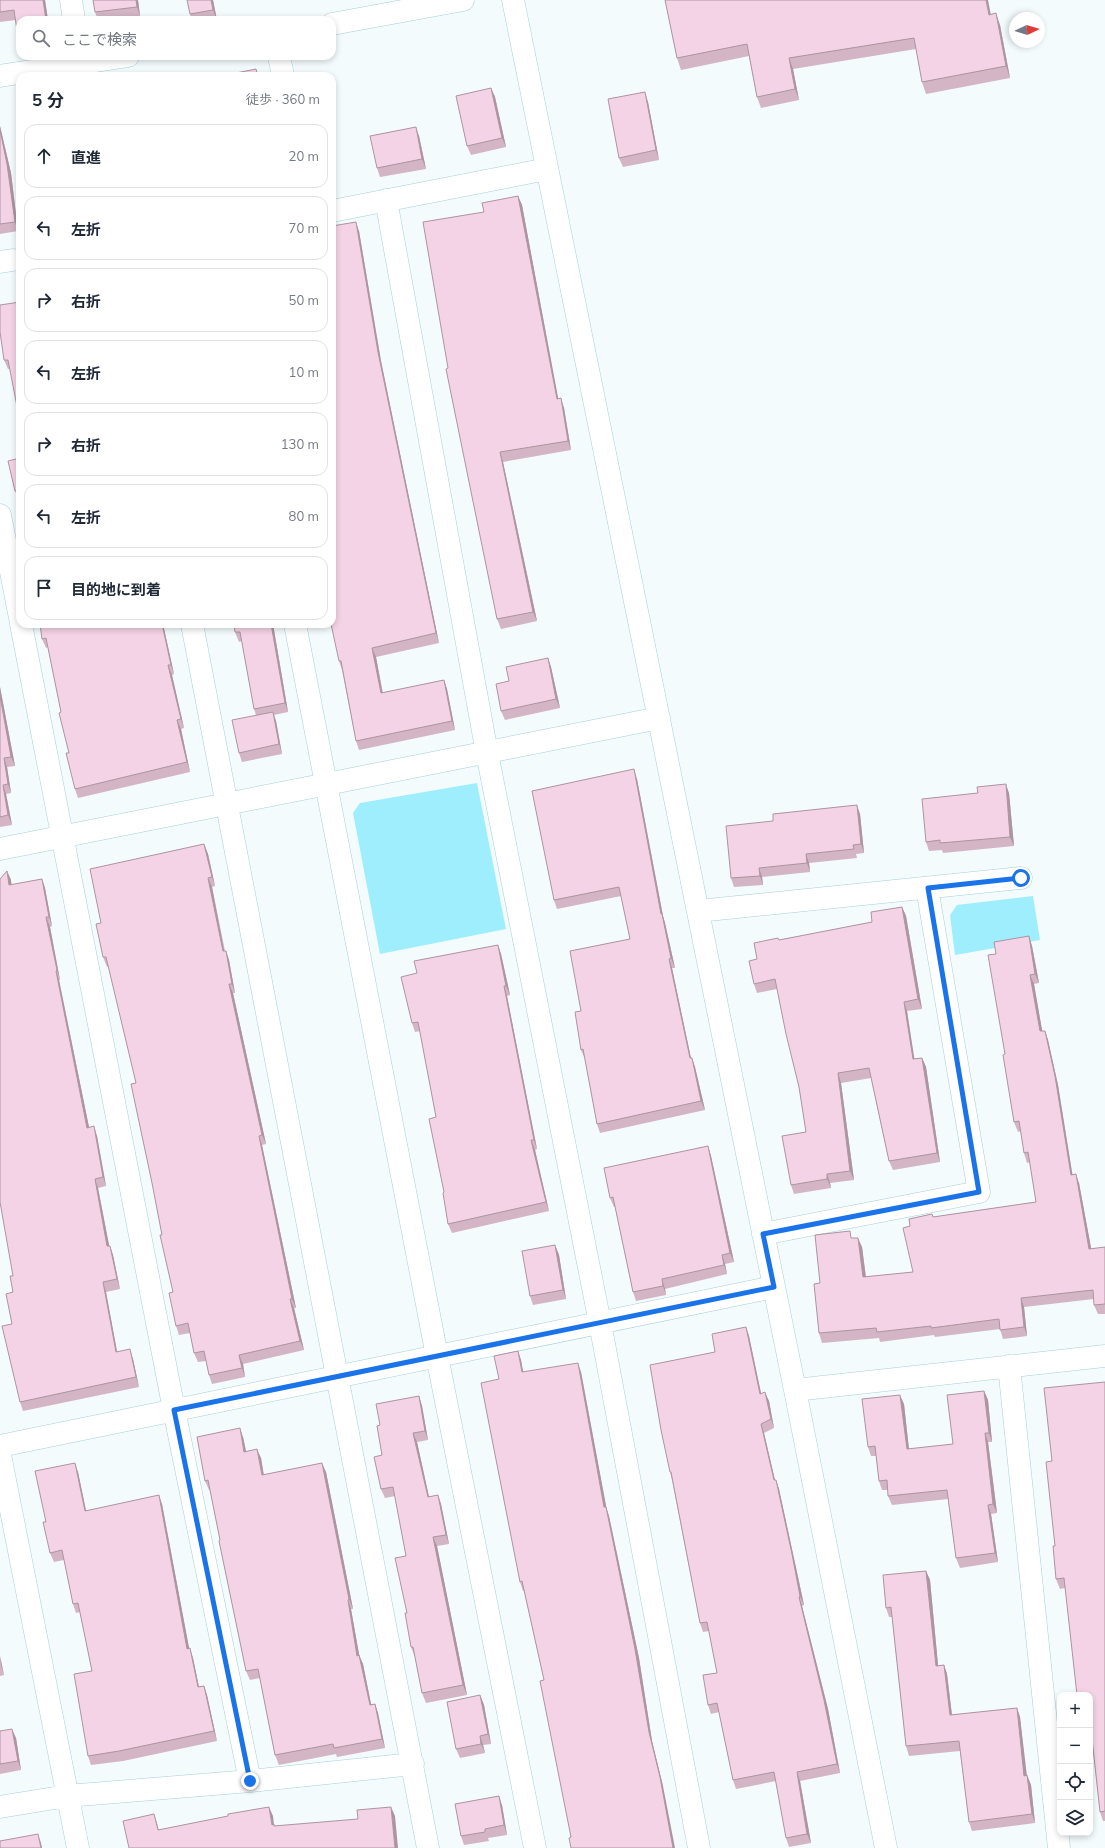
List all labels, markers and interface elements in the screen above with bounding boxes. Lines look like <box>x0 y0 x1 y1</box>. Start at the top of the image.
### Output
north arrow <box>1009 12 1045 48</box>
search box <box>16 16 336 60</box>
icon: search <box>30 27 52 49</box>
text: ここで検索 <box>62 30 137 49</box>
text: 5 分 <box>32 89 64 110</box>
text: 徒歩 · 360 m <box>246 91 320 107</box>
icon: ahead <box>33 145 55 167</box>
text: 直進 <box>71 148 101 167</box>
text: 20 m <box>289 148 319 164</box>
icon: left <box>33 217 55 239</box>
text: 左折 <box>71 220 101 239</box>
text: 70 m <box>289 220 319 236</box>
icon: right <box>33 289 55 311</box>
text: 右折 <box>71 292 101 311</box>
text: 50 m <box>289 292 319 308</box>
icon: left <box>33 361 55 383</box>
text: 左折 <box>71 364 101 383</box>
text: 10 m <box>289 364 319 380</box>
icon: right <box>33 433 55 455</box>
text: 右折 <box>71 436 101 455</box>
text: 130 m <box>281 436 319 452</box>
icon: left <box>33 505 55 527</box>
text: 左折 <box>71 508 101 527</box>
text: 80 m <box>289 508 319 524</box>
icon: arrive <box>33 577 55 599</box>
text: 目的地に到着 <box>71 580 161 599</box>
route start <box>1012 869 1030 887</box>
map controls <box>1057 1692 1093 1836</box>
button: + <box>1057 1692 1093 1728</box>
button: − <box>1057 1728 1093 1764</box>
button: locate <box>1057 1764 1093 1800</box>
route end <box>241 1772 259 1790</box>
button: layers <box>1057 1800 1093 1836</box>

